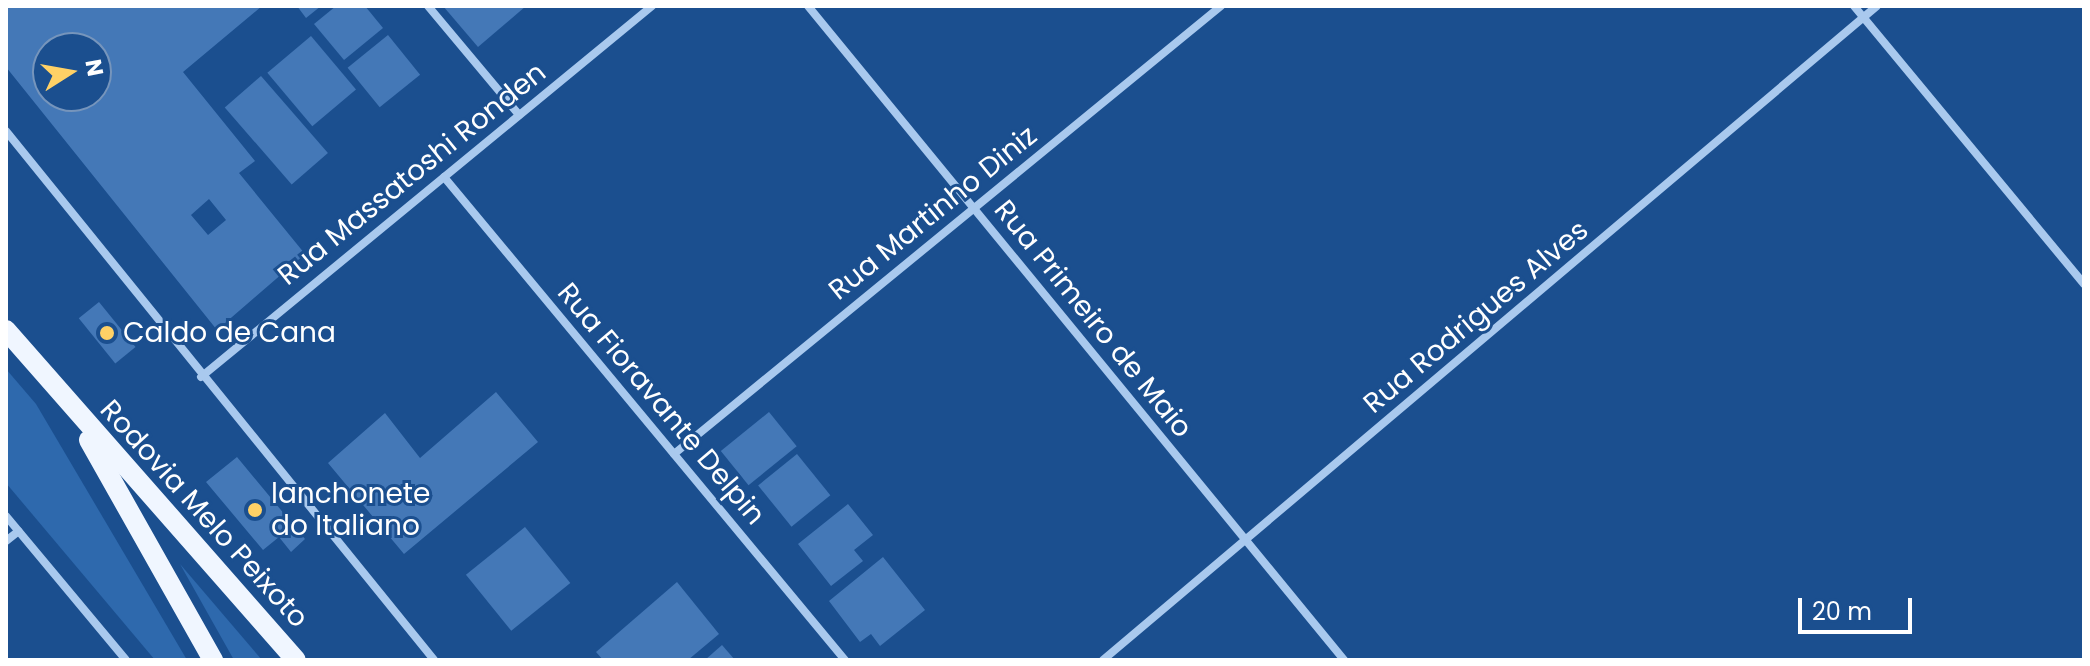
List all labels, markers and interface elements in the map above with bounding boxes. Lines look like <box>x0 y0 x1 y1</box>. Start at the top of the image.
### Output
north arrow <box>32 32 112 112</box>
street label: Rua Massatoshi Ronden <box>271 56 553 292</box>
text: N <box>77 57 111 79</box>
street label: Rua Martinho Diniz <box>822 119 1044 307</box>
street label: Rua Primeiro de Maio <box>987 194 1199 444</box>
street label: Rua Rodrigues Alves <box>1357 213 1595 421</box>
street label: Rua Fioravante Delpin <box>550 276 772 532</box>
place label: Caldo de Cana <box>123 316 336 350</box>
marker: Caldo de Cana <box>98 324 116 342</box>
street label: Rodovia Melo Peixoto <box>93 393 315 635</box>
place label: lanchonete do Italiano <box>271 477 430 543</box>
marker: lanchonete do Italiano <box>246 501 264 519</box>
scale bar <box>1802 582 1916 632</box>
text: 20 m <box>1812 595 1872 628</box>

